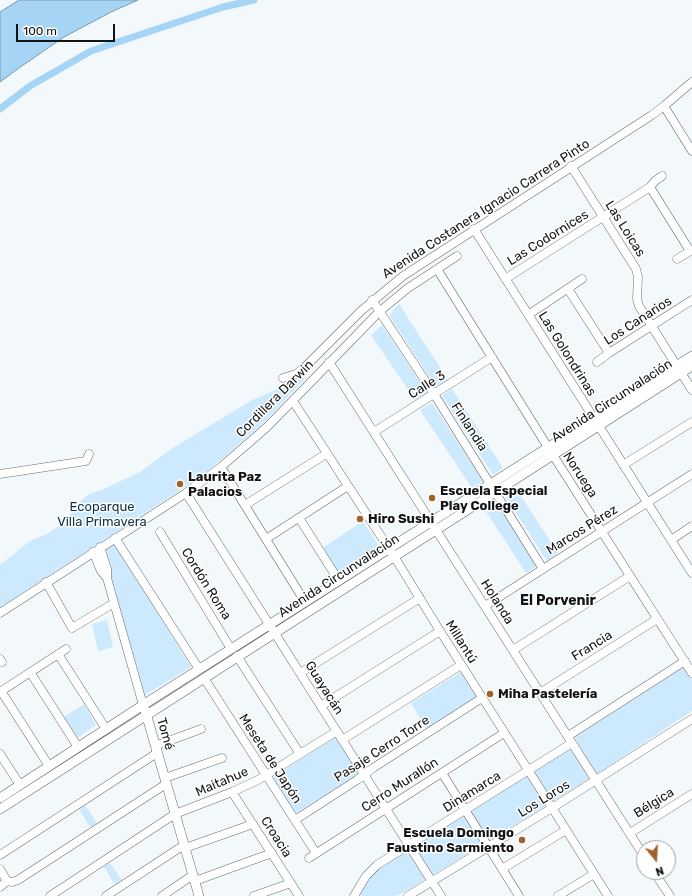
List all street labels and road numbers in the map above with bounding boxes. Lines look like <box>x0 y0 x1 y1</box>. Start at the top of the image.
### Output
street label: Avenida Costanera Ignacio Carrera Pinto <box>379 136 593 282</box>
street label: Las Loicas <box>602 198 648 260</box>
street label: Las Codornices <box>505 207 591 269</box>
street label: Los Canarios <box>601 293 675 349</box>
street label: Las Golondrinas <box>535 309 599 399</box>
street label: Avenida Circunvalación <box>549 356 675 446</box>
street label: Cordillera Darwin <box>233 357 317 441</box>
street label: Calle 3 <box>406 368 448 402</box>
street label: Finlandia <box>448 400 490 454</box>
street label: Noruega <box>559 449 601 501</box>
street label: Marcos Pérez <box>544 502 620 558</box>
street label: Avenida Circunvalación <box>276 531 402 621</box>
street label: Cordón Roma <box>178 545 234 623</box>
street label: Holanda <box>477 577 517 627</box>
street label: Millantú <box>442 618 480 666</box>
street label: Francia <box>569 628 615 664</box>
street label: Guayacán <box>301 658 347 718</box>
street label: Meseta de Japón <box>235 711 305 807</box>
street label: Pasaje Cerro Torre <box>332 712 432 786</box>
street label: Tomé <box>153 716 177 752</box>
street label: Cerro Murallón <box>359 754 441 816</box>
street label: Maitahue <box>193 764 251 800</box>
street label: Dinamarca <box>440 768 504 816</box>
street label: Los Loros <box>515 777 573 821</box>
street label: Bélgica <box>631 785 677 821</box>
street label: Croacia <box>257 814 295 860</box>

